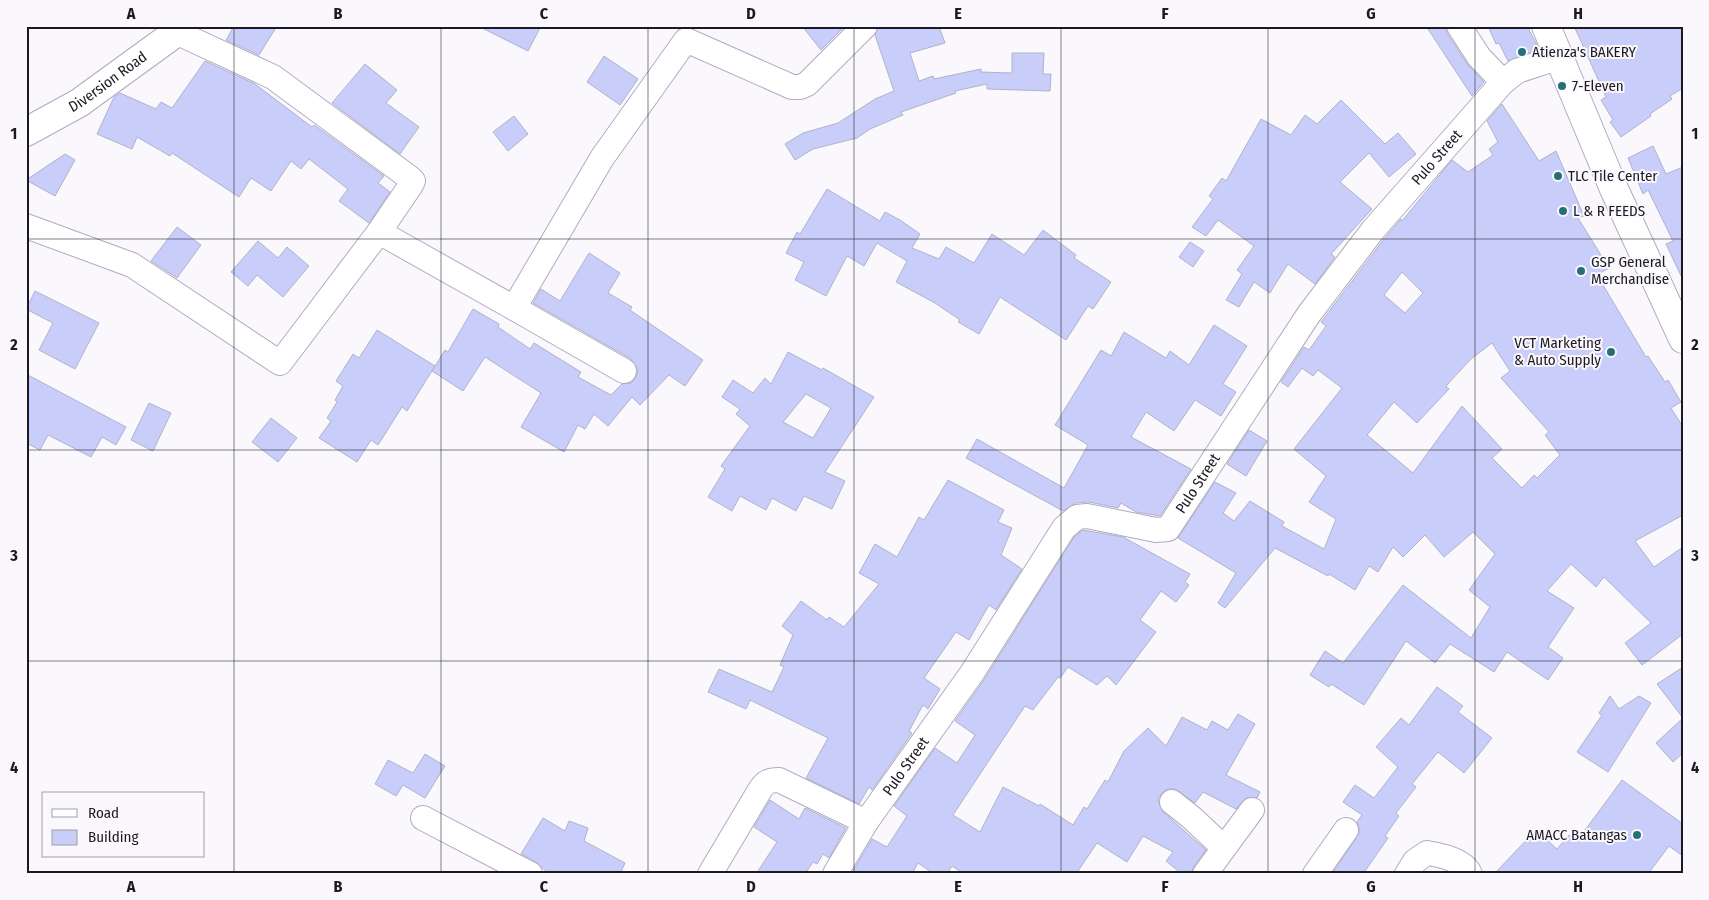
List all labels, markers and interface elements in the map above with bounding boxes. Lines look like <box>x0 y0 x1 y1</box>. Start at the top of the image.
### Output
text: A <box>126 4 136 23</box>
text: B <box>334 4 343 23</box>
text: C <box>540 4 549 23</box>
text: D <box>746 4 756 23</box>
text: E <box>954 4 962 23</box>
text: F <box>1161 4 1169 23</box>
text: G <box>1366 4 1376 23</box>
text: H <box>1573 4 1583 23</box>
place label: Atienza's BAKERY <box>1532 43 1636 61</box>
marker: Atienza's BAKERY <box>1516 46 1528 58</box>
street label: Diversion Road <box>65 48 150 116</box>
place label: 7-Eleven <box>1572 77 1624 95</box>
marker: 7-Eleven <box>1556 80 1568 92</box>
text: 1 <box>11 124 17 143</box>
text: 1 <box>1692 124 1698 143</box>
street label: Pulo Street <box>1408 126 1466 189</box>
place label: TLC Tile Center <box>1568 167 1658 185</box>
marker: TLC Tile Center <box>1552 170 1564 182</box>
place label: L & R FEEDS <box>1573 202 1645 220</box>
marker: L & R FEEDS <box>1557 205 1569 217</box>
place label: GSP General Merchandise <box>1591 253 1669 288</box>
marker: GSP General Merchandise <box>1575 265 1587 277</box>
place label: VCT Marketing & Auto Supply <box>1514 334 1601 369</box>
text: 2 <box>9 335 18 354</box>
text: 2 <box>1690 335 1699 354</box>
marker: VCT Marketing & Auto Supply <box>1605 346 1617 358</box>
street label: Pulo Street <box>1172 450 1224 517</box>
text: 3 <box>9 546 18 565</box>
text: 3 <box>1690 546 1699 565</box>
street label: Pulo Street <box>879 733 933 799</box>
text: 4 <box>10 758 18 777</box>
text: 4 <box>1691 758 1699 777</box>
legend <box>42 792 205 858</box>
text: Road <box>88 804 119 822</box>
place label: AMACC Batangas <box>1526 826 1627 844</box>
text: Building <box>88 828 139 846</box>
marker: AMACC Batangas <box>1631 829 1643 841</box>
text: A <box>126 877 136 896</box>
text: B <box>334 877 343 896</box>
text: C <box>540 877 549 896</box>
text: D <box>746 877 756 896</box>
text: E <box>954 877 962 896</box>
text: F <box>1161 877 1169 896</box>
text: G <box>1366 877 1376 896</box>
text: H <box>1573 877 1583 896</box>

